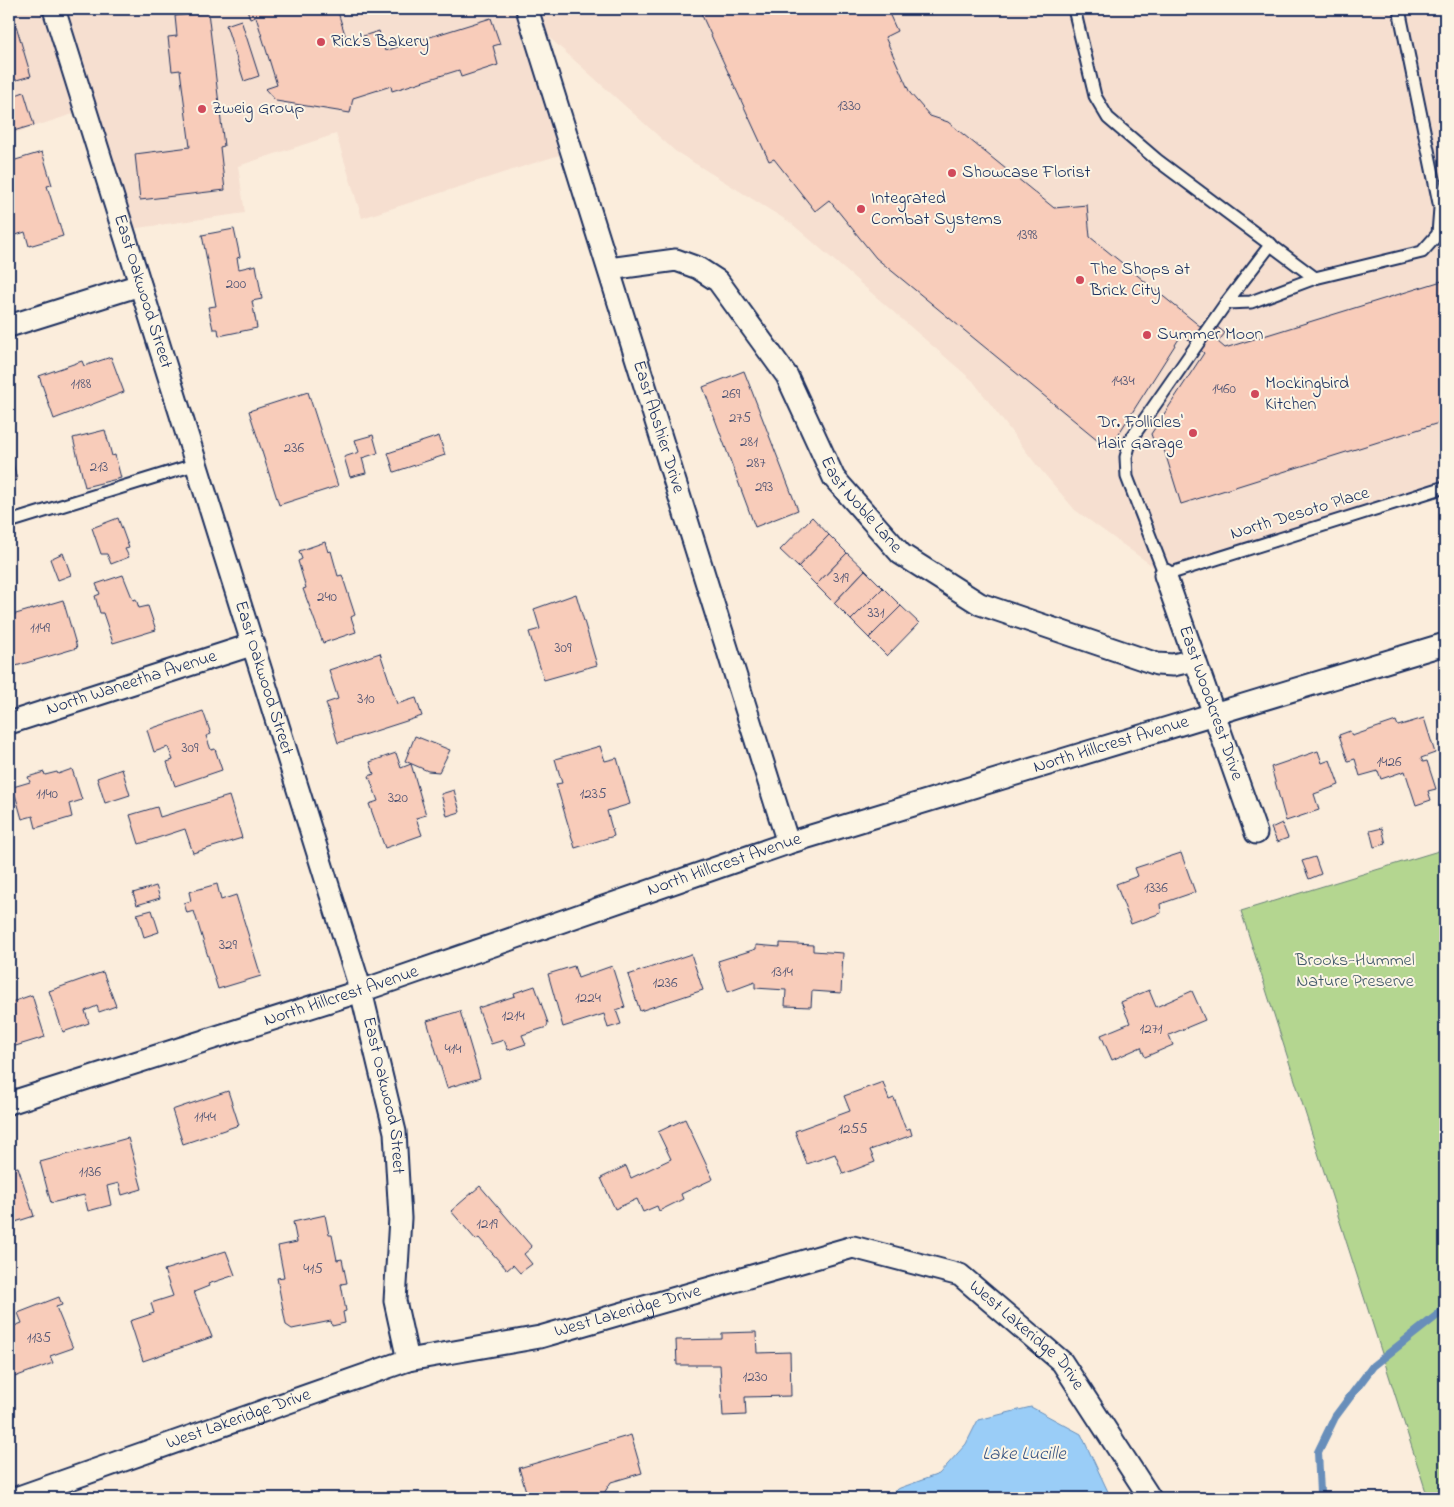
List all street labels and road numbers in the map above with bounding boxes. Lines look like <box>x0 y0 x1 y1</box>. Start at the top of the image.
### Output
street label: East Oakwood Street <box>106 211 179 372</box>
street label: East Abshier Drive <box>625 357 691 498</box>
street label: East Noble Lane <box>813 452 909 560</box>
street label: North Desoto Place <box>1227 480 1374 547</box>
street label: East Oakwood Street <box>227 598 299 758</box>
street label: East Woodcrest Drive <box>1171 622 1250 785</box>
street label: North Waneetha Avenue <box>43 643 221 723</box>
street label: North Hillcrest Avenue <box>1030 709 1193 781</box>
street label: North Hillcrest Avenue <box>644 826 805 904</box>
street label: North Hillcrest Avenue <box>261 959 423 1034</box>
street label: East Oakwood Street <box>355 1014 410 1175</box>
street label: West Lakeridge Drive <box>963 1274 1091 1397</box>
street label: West Lakeridge Drive <box>552 1278 705 1345</box>
street label: West Lakeridge Drive <box>163 1382 315 1457</box>

